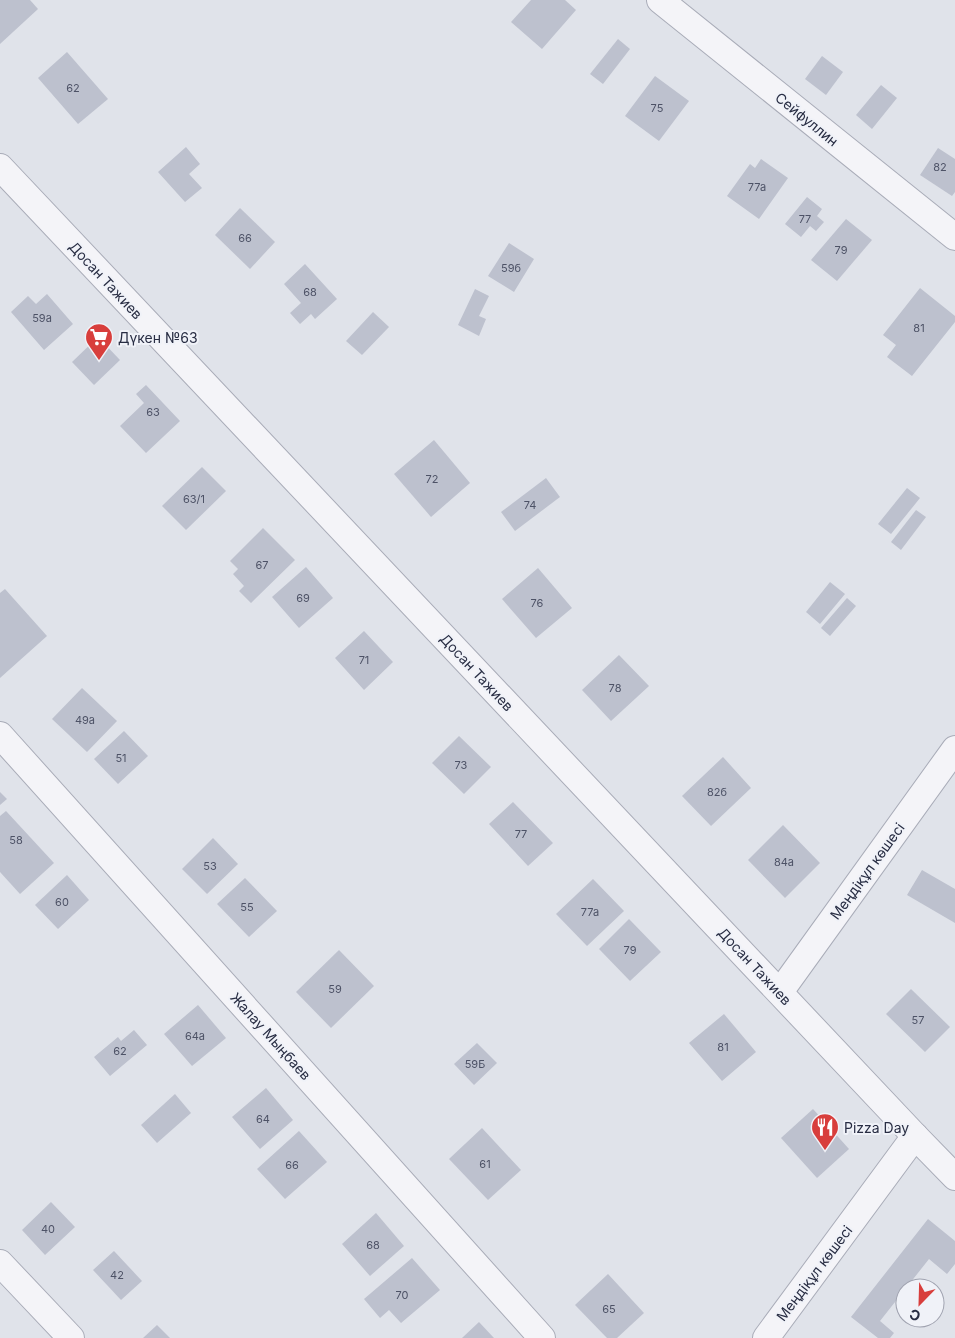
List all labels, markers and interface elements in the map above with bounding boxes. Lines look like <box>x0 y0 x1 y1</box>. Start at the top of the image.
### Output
house number: 62 <box>66 81 80 95</box>
street label: Сейфуллин <box>772 88 842 150</box>
house number: 75 <box>651 101 664 115</box>
house number: 82 <box>933 160 947 174</box>
house number: 77а <box>748 180 766 194</box>
house number: 77 <box>799 212 811 226</box>
house number: 66 <box>238 231 252 245</box>
street label: Досан Тажиев <box>66 238 146 322</box>
house number: 79 <box>835 243 848 257</box>
house number: 59б <box>501 261 521 275</box>
house number: 68 <box>303 285 317 299</box>
house number: 59а <box>32 311 52 325</box>
house number: 81 <box>913 321 925 335</box>
supermarket icon: Дүкен №63 <box>84 322 114 361</box>
place label: Дүкен №63 <box>118 329 198 346</box>
house number: 63 <box>146 405 160 419</box>
house number: 72 <box>426 472 438 486</box>
house number: 63/1 <box>183 492 205 506</box>
house number: 74 <box>524 498 536 512</box>
house number: 67 <box>255 558 269 572</box>
house number: 69 <box>296 591 310 605</box>
house number: 76 <box>531 596 544 610</box>
street label: Досан Тажиев <box>437 630 517 714</box>
house number: 71 <box>359 653 369 667</box>
house number: 78 <box>609 681 622 695</box>
house number: 49а <box>75 713 95 727</box>
house number: 51 <box>115 751 127 765</box>
house number: 73 <box>455 758 468 772</box>
house number: 82б <box>707 785 727 799</box>
street label: Меңдіқұл көшесі <box>826 819 908 923</box>
house number: 77 <box>515 827 527 841</box>
house number: 58 <box>9 833 23 847</box>
house number: 84а <box>774 855 794 869</box>
house number: 53 <box>203 859 217 873</box>
house number: 60 <box>55 895 69 909</box>
house number: 55 <box>240 900 254 914</box>
house number: 77а <box>581 905 599 919</box>
street label: Досан Тажиев <box>715 924 795 1008</box>
house number: 79 <box>624 943 637 957</box>
house number: 59 <box>328 982 342 996</box>
street label: Жалау Мыңбаев <box>227 989 315 1083</box>
house number: 57 <box>912 1013 924 1027</box>
house number: 64а <box>185 1029 205 1043</box>
house number: 81 <box>717 1040 729 1054</box>
house number: 62 <box>113 1044 127 1058</box>
house number: 59Б <box>465 1057 485 1071</box>
house number: 64 <box>256 1112 270 1126</box>
restaurant icon: Pizza Day <box>810 1112 840 1151</box>
place label: Pizza Day <box>844 1119 909 1136</box>
house number: 61 <box>479 1157 491 1171</box>
house number: 66 <box>285 1158 299 1172</box>
house number: 40 <box>41 1222 55 1236</box>
street label: Меңдіқұл көшесі <box>773 1222 855 1324</box>
house number: 68 <box>366 1238 380 1252</box>
house number: 42 <box>110 1268 124 1282</box>
north arrow <box>895 1278 945 1328</box>
house number: 70 <box>396 1288 409 1302</box>
house number: 65 <box>602 1302 616 1316</box>
text: С <box>907 1306 923 1325</box>

